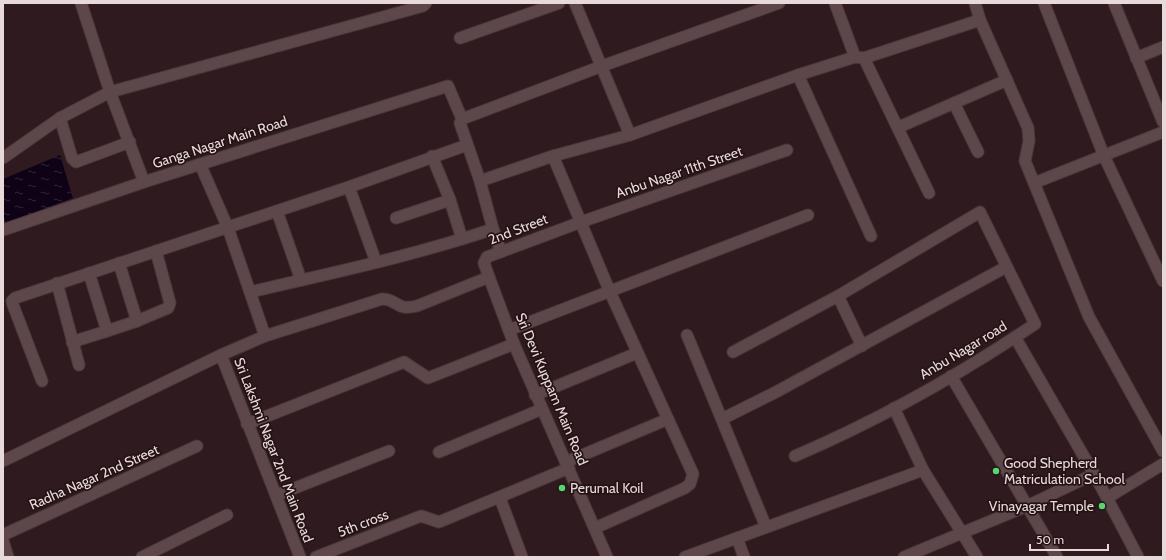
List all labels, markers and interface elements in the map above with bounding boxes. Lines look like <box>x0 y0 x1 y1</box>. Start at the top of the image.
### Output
street label: Ganga Nagar Main Road <box>150 112 290 172</box>
street label: Anbu Nagar 11th Street <box>613 142 745 202</box>
street label: 2nd Street <box>486 209 550 249</box>
street label: Sri Devi Kuppam Main Road <box>512 310 592 468</box>
street label: Anbu Nagar road <box>916 317 1010 383</box>
street label: Sri Lakshmi Nagar 2nd Main Road <box>230 355 318 545</box>
street label: Radha Nagar 2nd Street <box>26 440 162 514</box>
place label: Good Shepherd Matriculation School <box>1004 454 1125 488</box>
marker: Good Shepherd Matriculation School <box>991 466 1001 476</box>
place label: Perumal Koil <box>570 479 644 497</box>
marker: Perumal Koil <box>557 483 567 493</box>
place label: Vinayagar Temple <box>989 497 1094 515</box>
marker: Vinayagar Temple <box>1097 501 1107 511</box>
street label: 5th cross <box>335 505 391 541</box>
scale bar <box>1030 526 1108 552</box>
text: 50 m <box>1036 532 1064 547</box>

